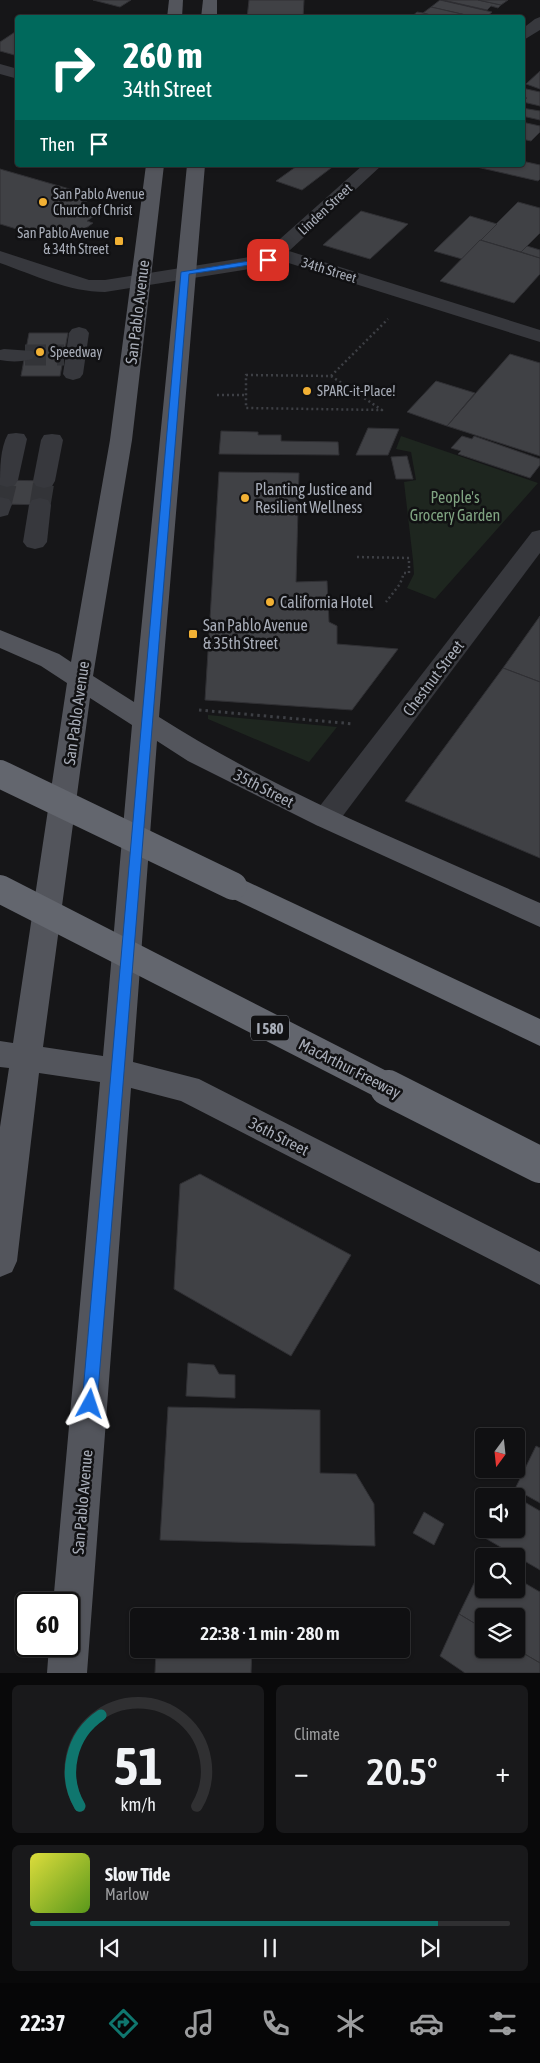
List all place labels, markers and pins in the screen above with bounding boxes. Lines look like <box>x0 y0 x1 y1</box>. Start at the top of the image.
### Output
place label: San Pablo Avenue Church of Christ <box>53 186 145 218</box>
marker: San Pablo Avenue Church of Christ <box>37 196 49 208</box>
place label: San Pablo Avenue & 34th Street <box>17 225 109 257</box>
marker: San Pablo Avenue & 34th Street <box>113 235 125 247</box>
pin <box>247 239 289 281</box>
place label: Speedway <box>50 344 102 360</box>
marker: Speedway <box>34 346 46 358</box>
place label: SPARC-it-Place! <box>317 383 396 399</box>
marker: SPARC-it-Place! <box>301 385 313 397</box>
place label: Planting Justice and Resilient Wellness <box>255 480 372 516</box>
marker: Planting Justice and Resilient Wellness <box>239 492 251 504</box>
place label: California Hotel <box>280 593 374 611</box>
marker: California Hotel <box>264 596 276 608</box>
place label: San Pablo Avenue & 35th Street <box>203 616 308 652</box>
marker: San Pablo Avenue & 35th Street <box>187 628 199 640</box>

